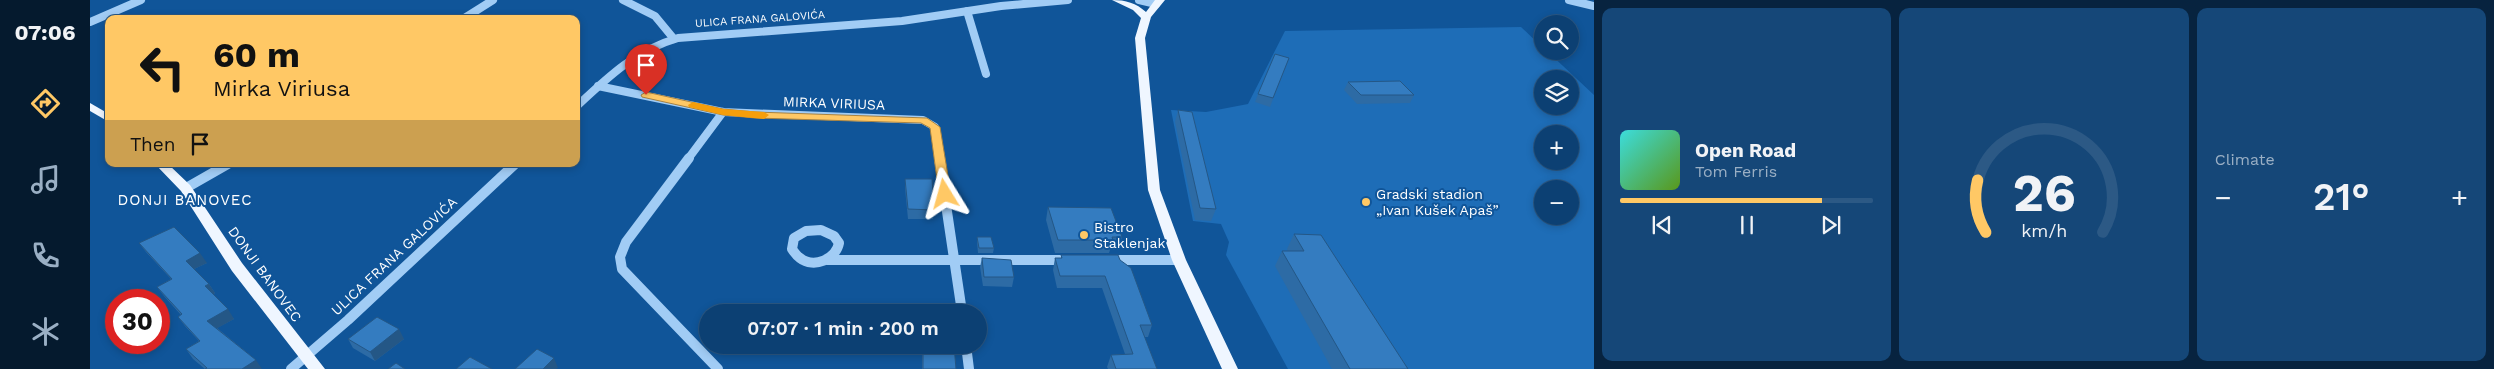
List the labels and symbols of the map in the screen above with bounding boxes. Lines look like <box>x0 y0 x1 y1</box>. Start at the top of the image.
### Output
street label: ULICA FRANA GALOVIĆA <box>694 7 826 30</box>
pin <box>625 44 667 95</box>
street label: MIRKA VIRIUSA <box>783 93 885 113</box>
position arrow <box>918 167 970 219</box>
place label: Gradski stadion „Ivan Kušek Apaš” <box>1376 186 1499 218</box>
district label: DONJI BANOVEC <box>118 191 252 209</box>
street label: ULICA FRANA GALOVIĆA <box>328 194 460 318</box>
marker: Gradski stadion „Ivan Kušek Apaš” <box>1360 196 1372 208</box>
place label: Bistro Staklenjak <box>1094 219 1165 251</box>
street label: DONJI BANOVEC <box>225 223 305 325</box>
marker: Bistro Staklenjak <box>1078 229 1090 241</box>
speed limit sign: 30 <box>105 289 170 354</box>

